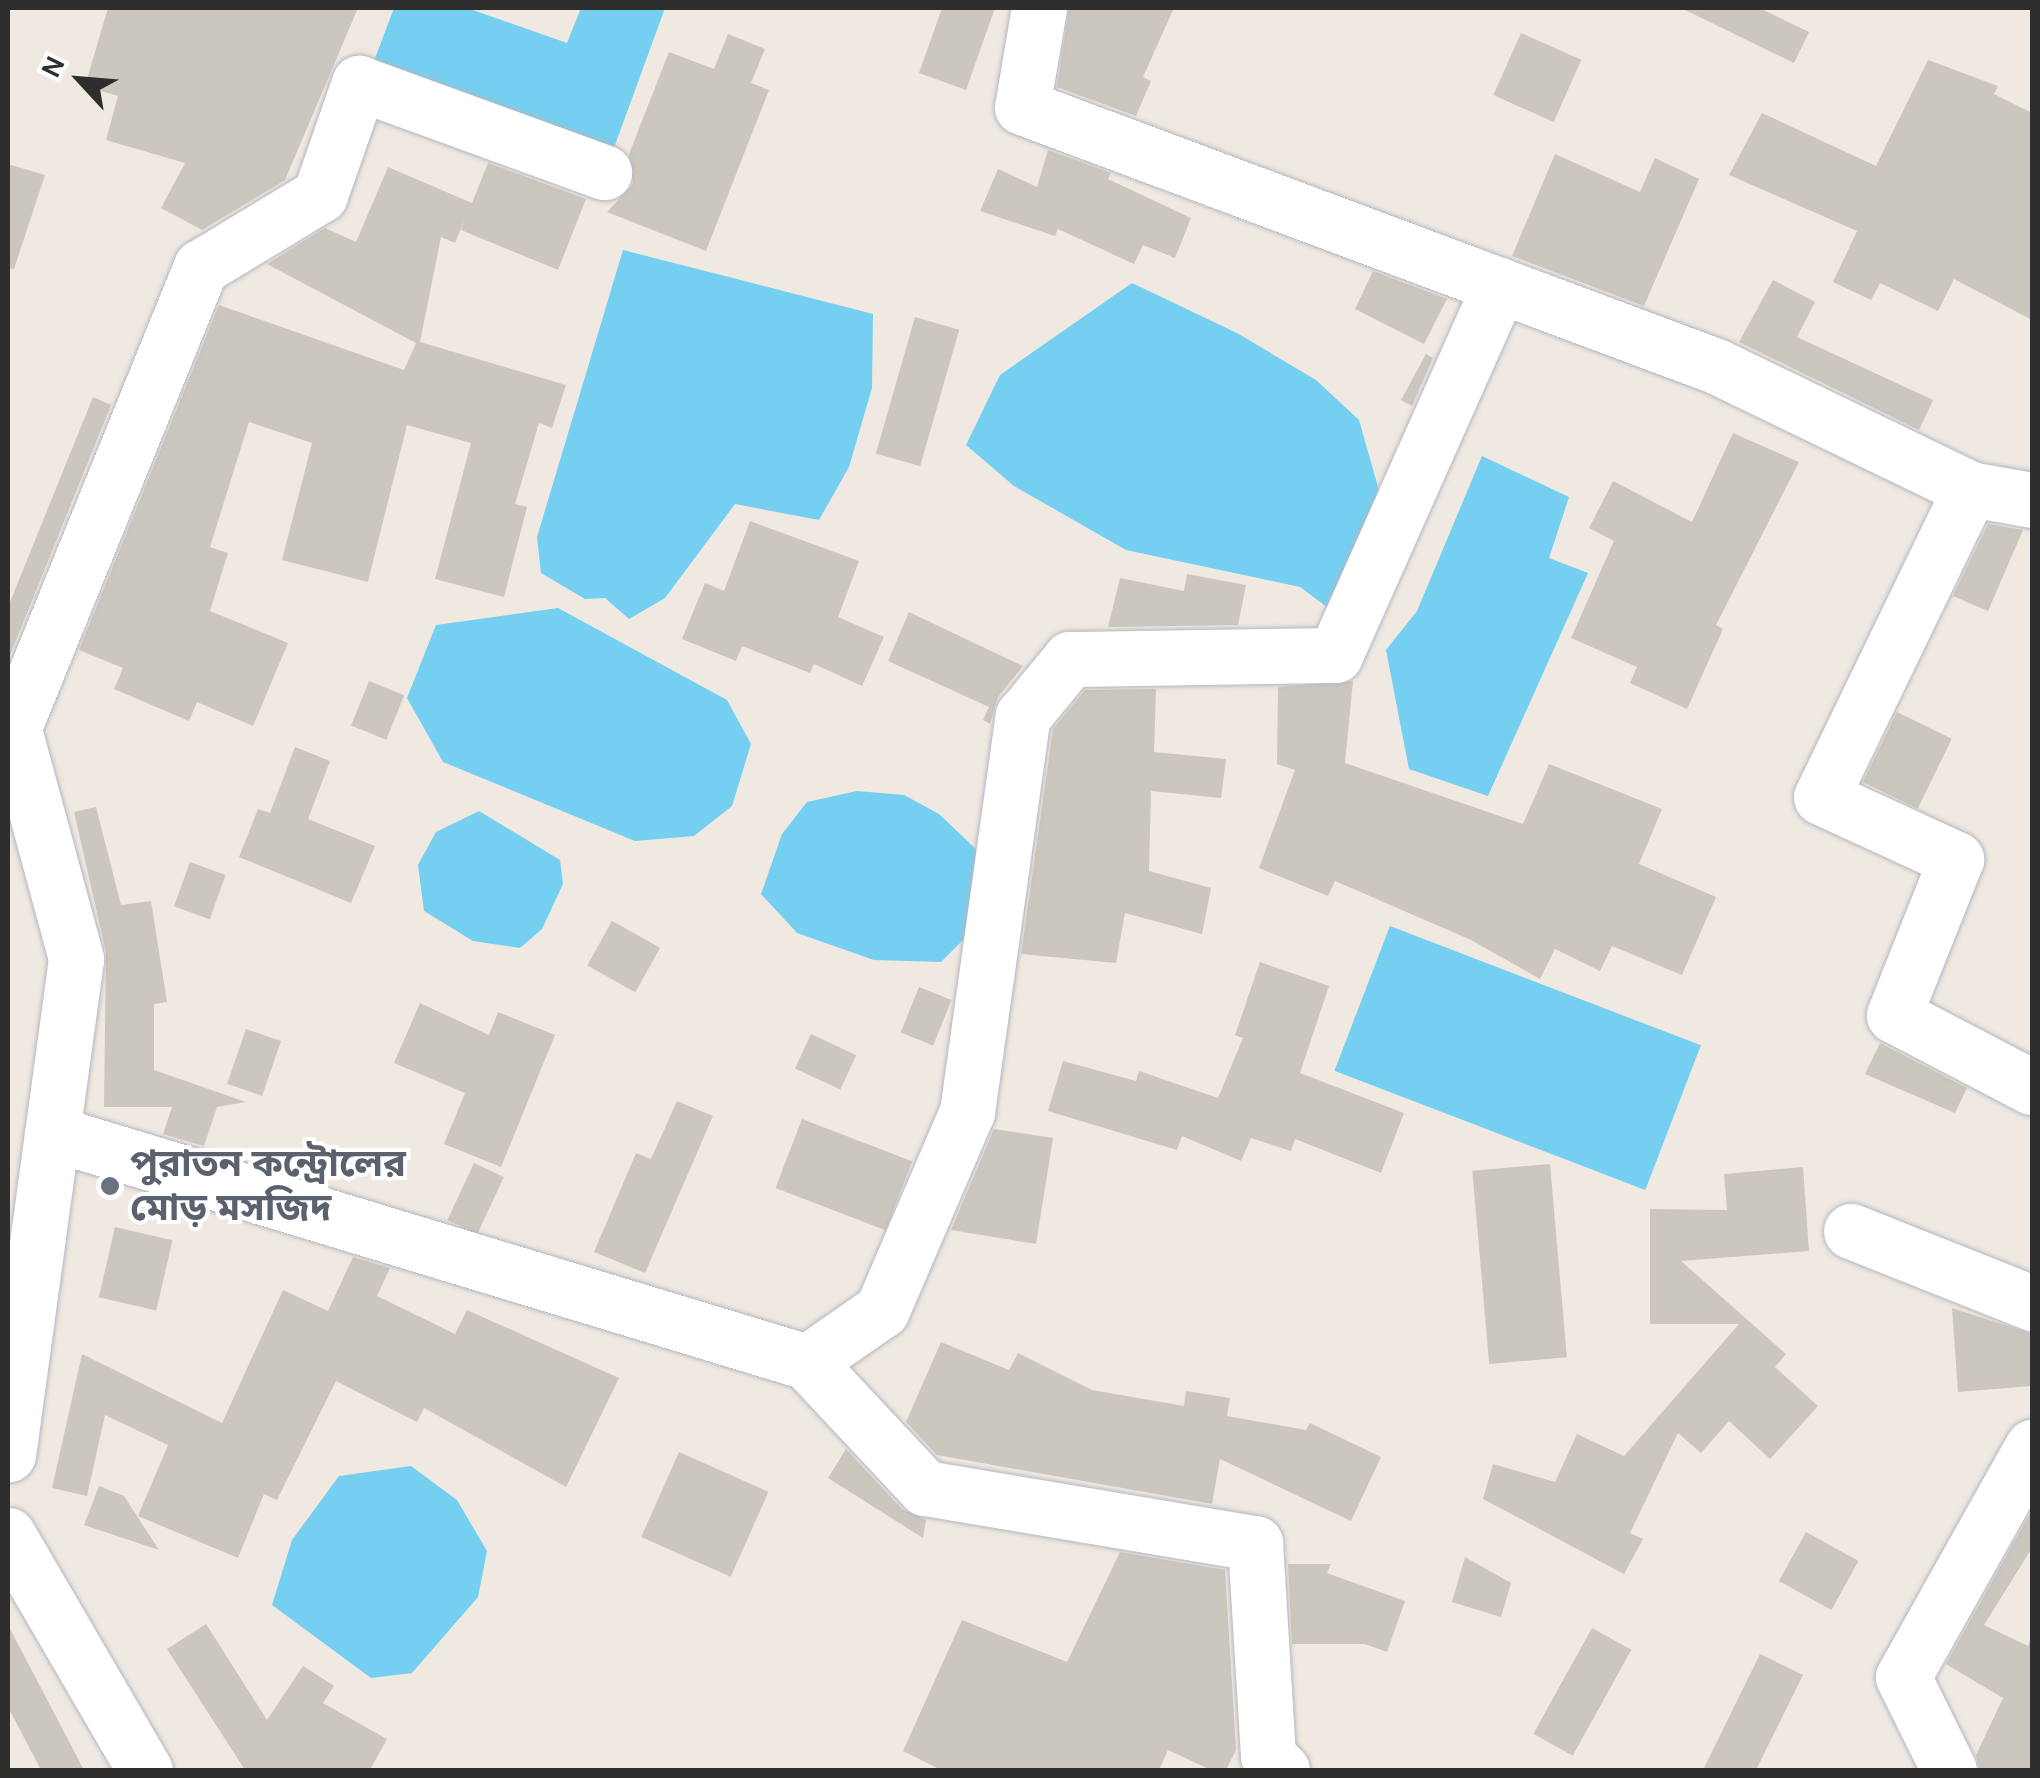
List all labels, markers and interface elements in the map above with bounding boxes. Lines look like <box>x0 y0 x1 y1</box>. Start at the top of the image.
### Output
north arrow <box>30 30 130 130</box>
text: N <box>33 50 72 83</box>
place label: পুরাতন কন্ট্রোলের মোড় মসজিদ <box>130 1141 406 1230</box>
marker: পুরাতন কন্ট্রোলের মোড় মসজিদ <box>99 1175 121 1197</box>

